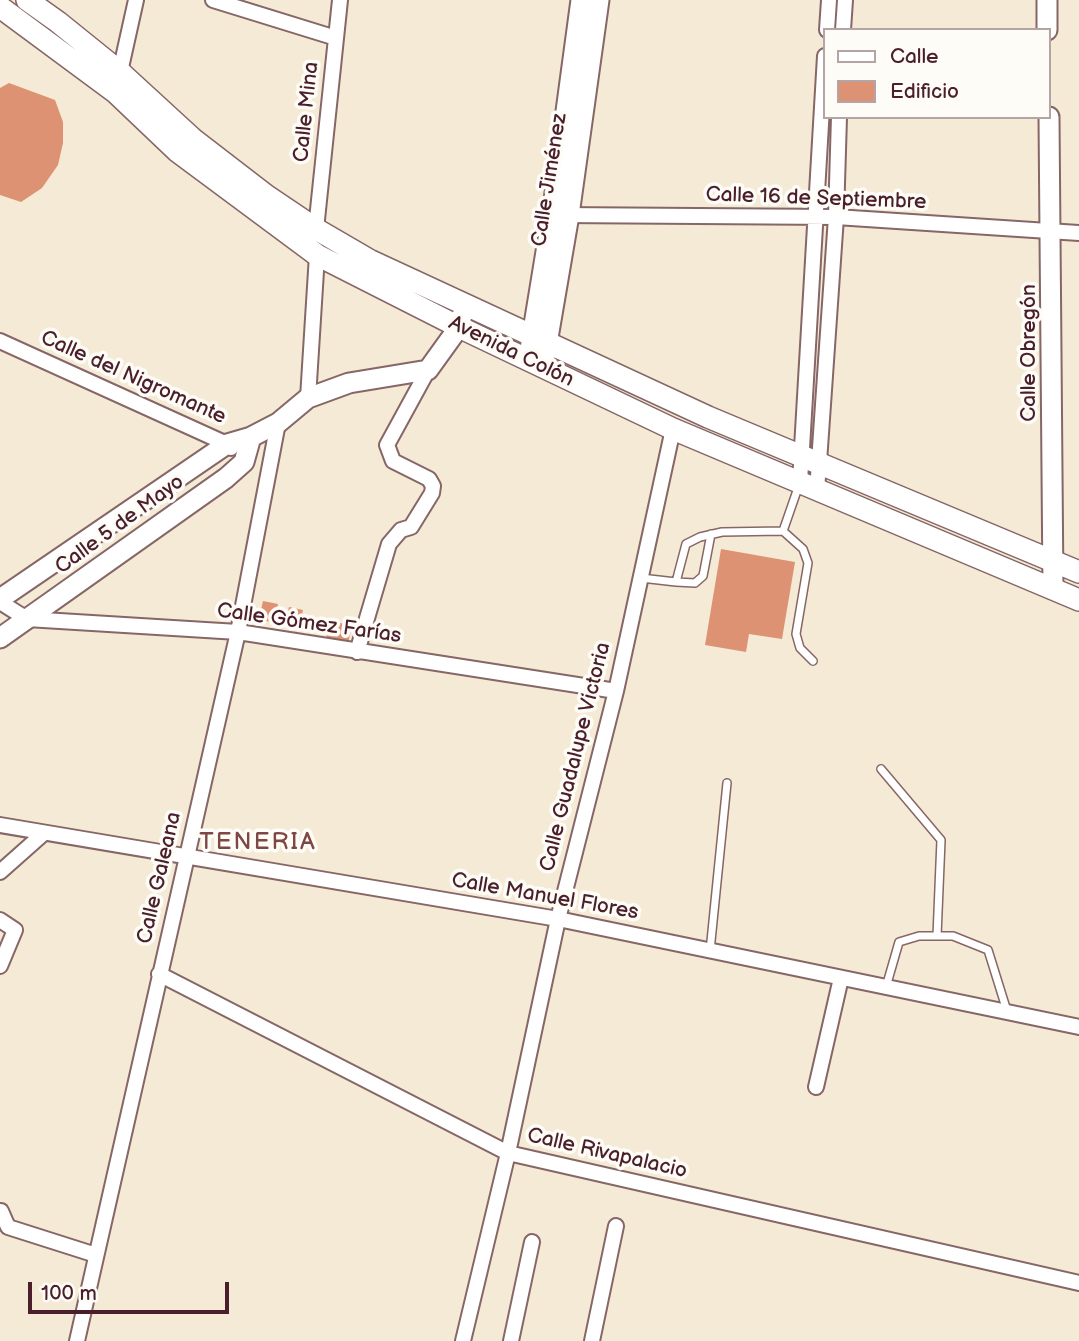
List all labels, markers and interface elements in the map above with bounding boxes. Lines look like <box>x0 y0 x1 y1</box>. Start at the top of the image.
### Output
legend <box>824 28 1051 119</box>
text: Calle <box>890 44 939 69</box>
street label: Calle Mina <box>289 60 325 164</box>
text: Edificio <box>890 79 959 104</box>
street label: Calle Jiménez <box>527 111 573 249</box>
street label: Calle 16 de Septiembre <box>705 183 927 215</box>
street label: Calle Obregón <box>1017 284 1043 422</box>
street label: Avenida Colón <box>444 311 578 393</box>
street label: Calle del Nigromante <box>36 326 230 430</box>
street label: Calle 5 de Mayo <box>51 470 189 580</box>
street label: Calle Gómez Farías <box>215 599 403 649</box>
street label: Calle Guadalupe Victoria <box>535 640 617 874</box>
street label: Calle Galeana <box>133 810 187 946</box>
district label: TENERIA <box>200 829 316 857</box>
street label: Calle Manuel Flores <box>450 868 640 926</box>
street label: Calle Rivapalacio <box>525 1123 689 1185</box>
scale bar <box>32 1268 233 1312</box>
text: 100 m <box>41 1281 97 1306</box>

